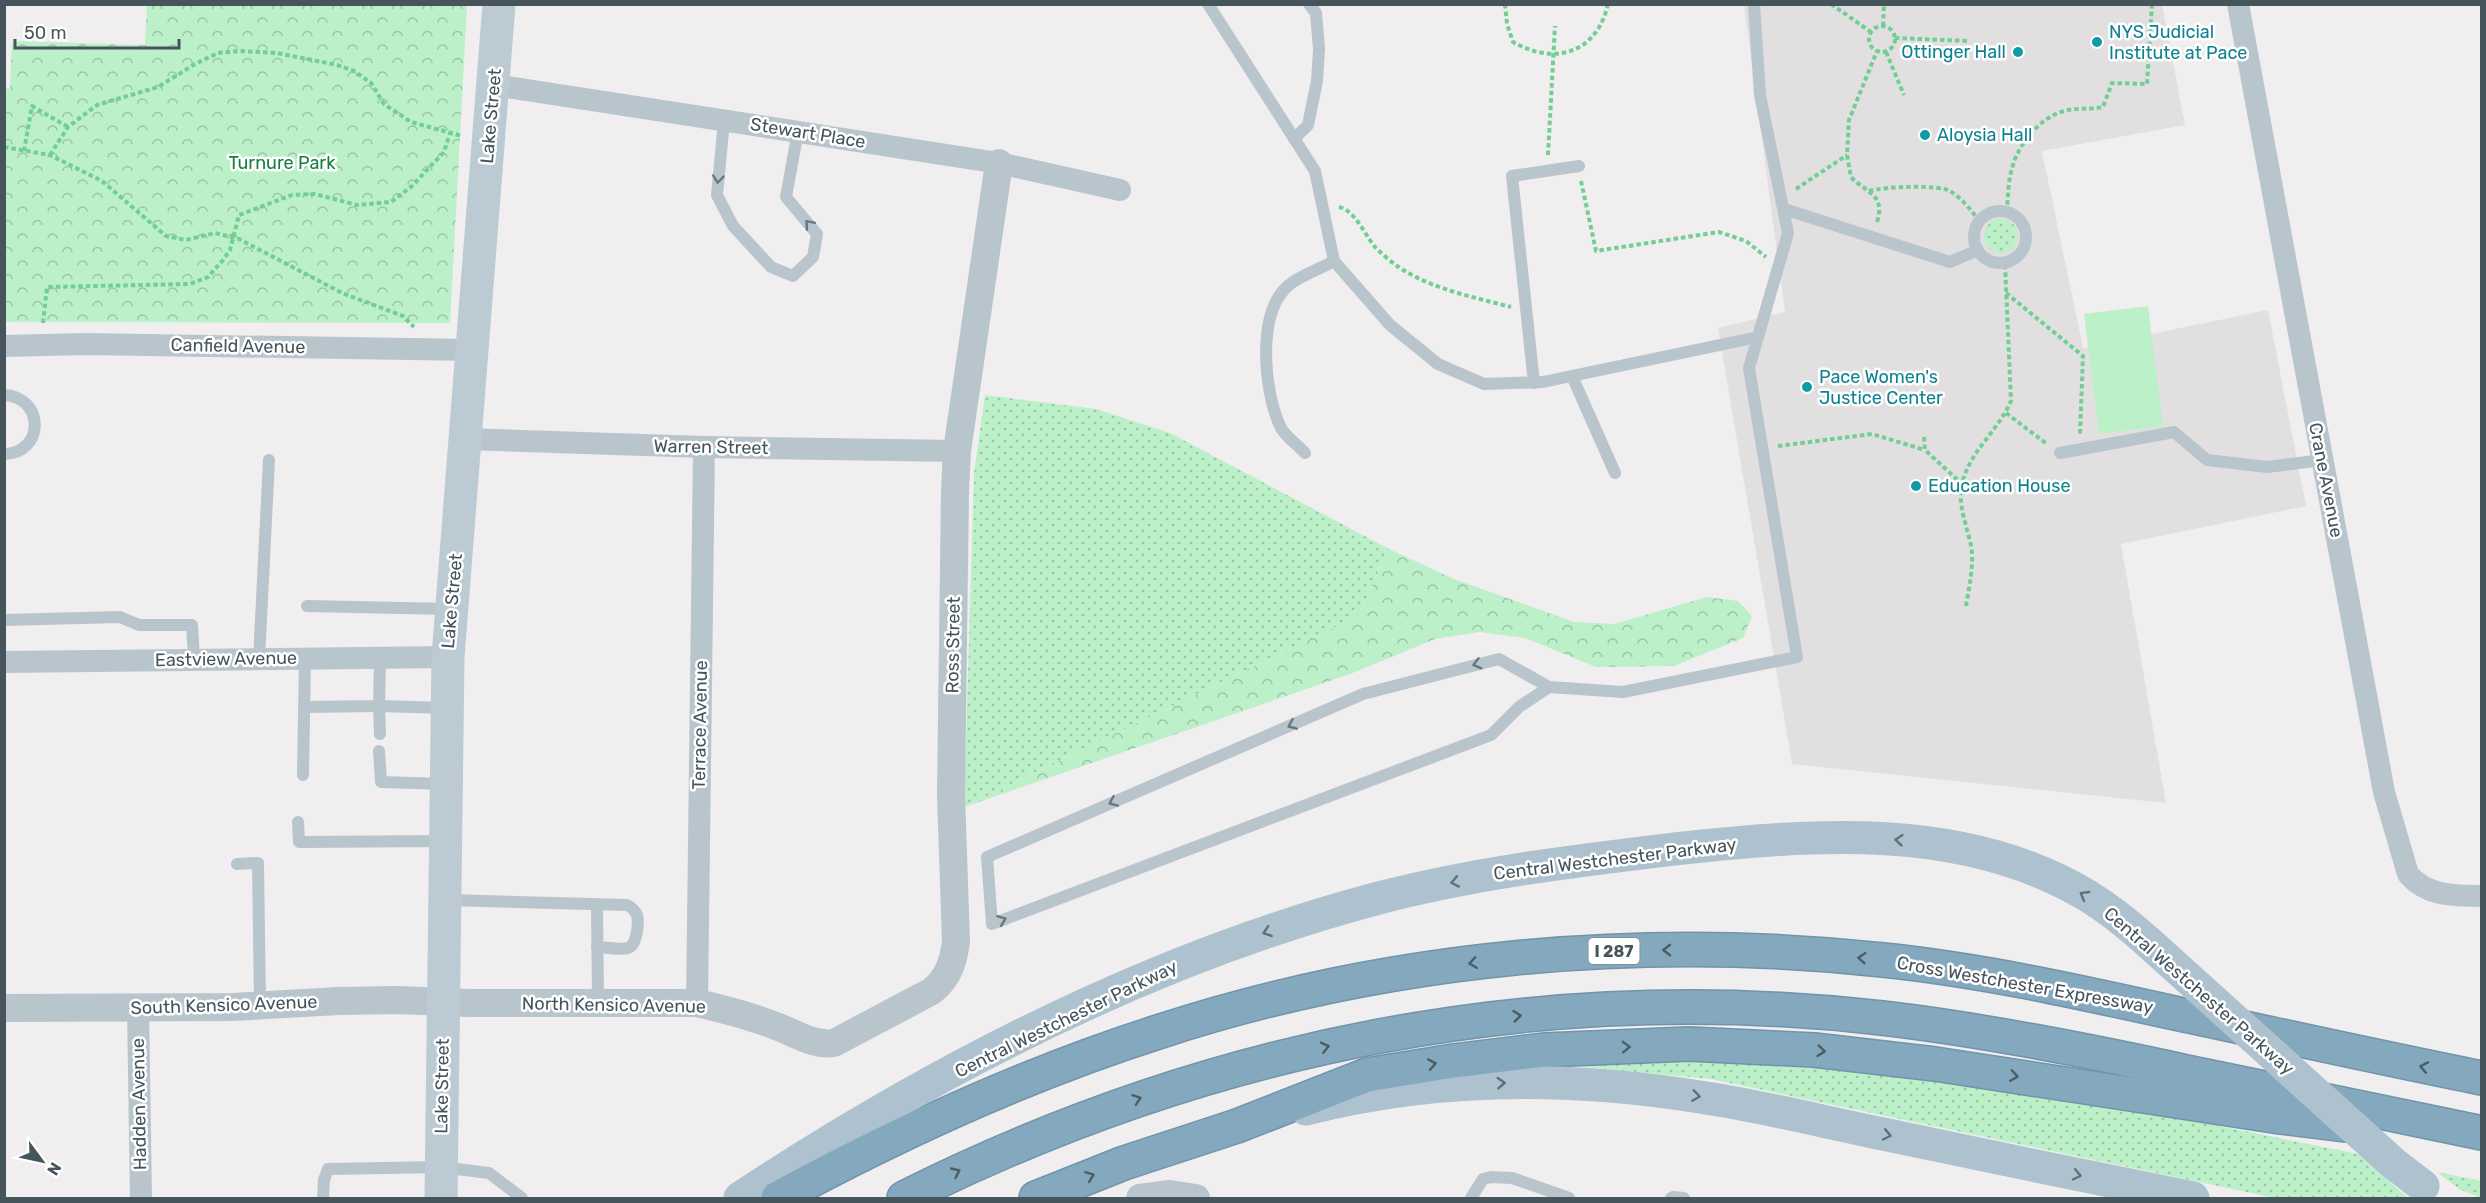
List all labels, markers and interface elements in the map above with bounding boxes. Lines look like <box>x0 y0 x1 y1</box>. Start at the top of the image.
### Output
scale bar <box>15 12 178 50</box>
place label: NYS Judicial Institute at Pace <box>2109 21 2247 64</box>
text: 50 m <box>24 22 67 44</box>
marker: NYS Judicial Institute at Pace <box>2090 35 2104 49</box>
place label: Ottinger Hall <box>1901 41 2006 63</box>
marker: Ottinger Hall <box>2011 45 2025 59</box>
street label: Lake Street <box>476 67 506 165</box>
street label: Stewart Place <box>749 113 867 153</box>
place label: Aloysia Hall <box>1937 124 2032 146</box>
marker: Aloysia Hall <box>1918 128 1932 142</box>
park label: Turnure Park <box>228 152 336 174</box>
one-way arrow <box>712 174 725 183</box>
one-way arrow <box>805 220 816 231</box>
street label: Canfield Avenue <box>170 334 306 358</box>
place label: Pace Women's Justice Center <box>1819 366 1943 409</box>
marker: Pace Women's Justice Center <box>1800 380 1814 394</box>
street label: Crane Avenue <box>2304 421 2348 539</box>
street label: Warren Street <box>653 435 769 459</box>
place label: Education House <box>1928 475 2070 497</box>
marker: Education House <box>1909 479 1923 493</box>
street label: Lake Street <box>437 552 467 650</box>
street label: Ross Street <box>941 596 965 694</box>
street label: Eastview Avenue <box>155 647 297 671</box>
one-way arrow <box>1472 657 1482 670</box>
street label: Terrace Avenue <box>688 660 712 790</box>
one-way arrow <box>1288 718 1299 730</box>
one-way arrow <box>1109 795 1120 807</box>
street label: Central Westchester Parkway <box>1492 833 1738 885</box>
one-way arrow <box>1895 834 1904 847</box>
one-way arrow <box>1451 874 1461 887</box>
one-way arrow <box>2080 890 2091 902</box>
street label: Central Westchester Parkway <box>2099 902 2299 1080</box>
one-way arrow <box>996 915 1007 927</box>
one-way arrow <box>1262 925 1273 938</box>
road number: I 287 <box>1588 938 1640 964</box>
one-way arrow <box>1663 944 1672 956</box>
one-way arrow <box>1857 952 1866 965</box>
street label: Cross Westchester Expressway <box>1895 952 2155 1018</box>
street label: Central Westchester Parkway <box>951 955 1181 1083</box>
one-way arrow <box>1468 957 1477 969</box>
street label: South Kensico Avenue <box>130 991 318 1019</box>
street label: North Kensico Avenue <box>522 992 706 1018</box>
one-way arrow <box>1513 1010 1522 1023</box>
street label: Hadden Avenue <box>127 1038 151 1170</box>
street label: Lake Street <box>430 1038 454 1134</box>
one-way arrow <box>1320 1041 1330 1054</box>
one-way arrow <box>1622 1041 1631 1053</box>
one-way arrow <box>1816 1044 1825 1057</box>
one-way arrow <box>1427 1059 1437 1071</box>
one-way arrow <box>2419 1061 2429 1074</box>
one-way arrow <box>2009 1069 2019 1082</box>
one-way arrow <box>1497 1076 1506 1089</box>
one-way arrow <box>1691 1090 1700 1102</box>
one-way arrow <box>1131 1094 1142 1107</box>
one-way arrow <box>1881 1128 1891 1141</box>
north arrow <box>12 1131 72 1191</box>
text: N <box>43 1159 65 1179</box>
one-way arrow <box>950 1168 961 1180</box>
one-way arrow <box>2072 1168 2082 1181</box>
one-way arrow <box>1083 1171 1094 1183</box>

